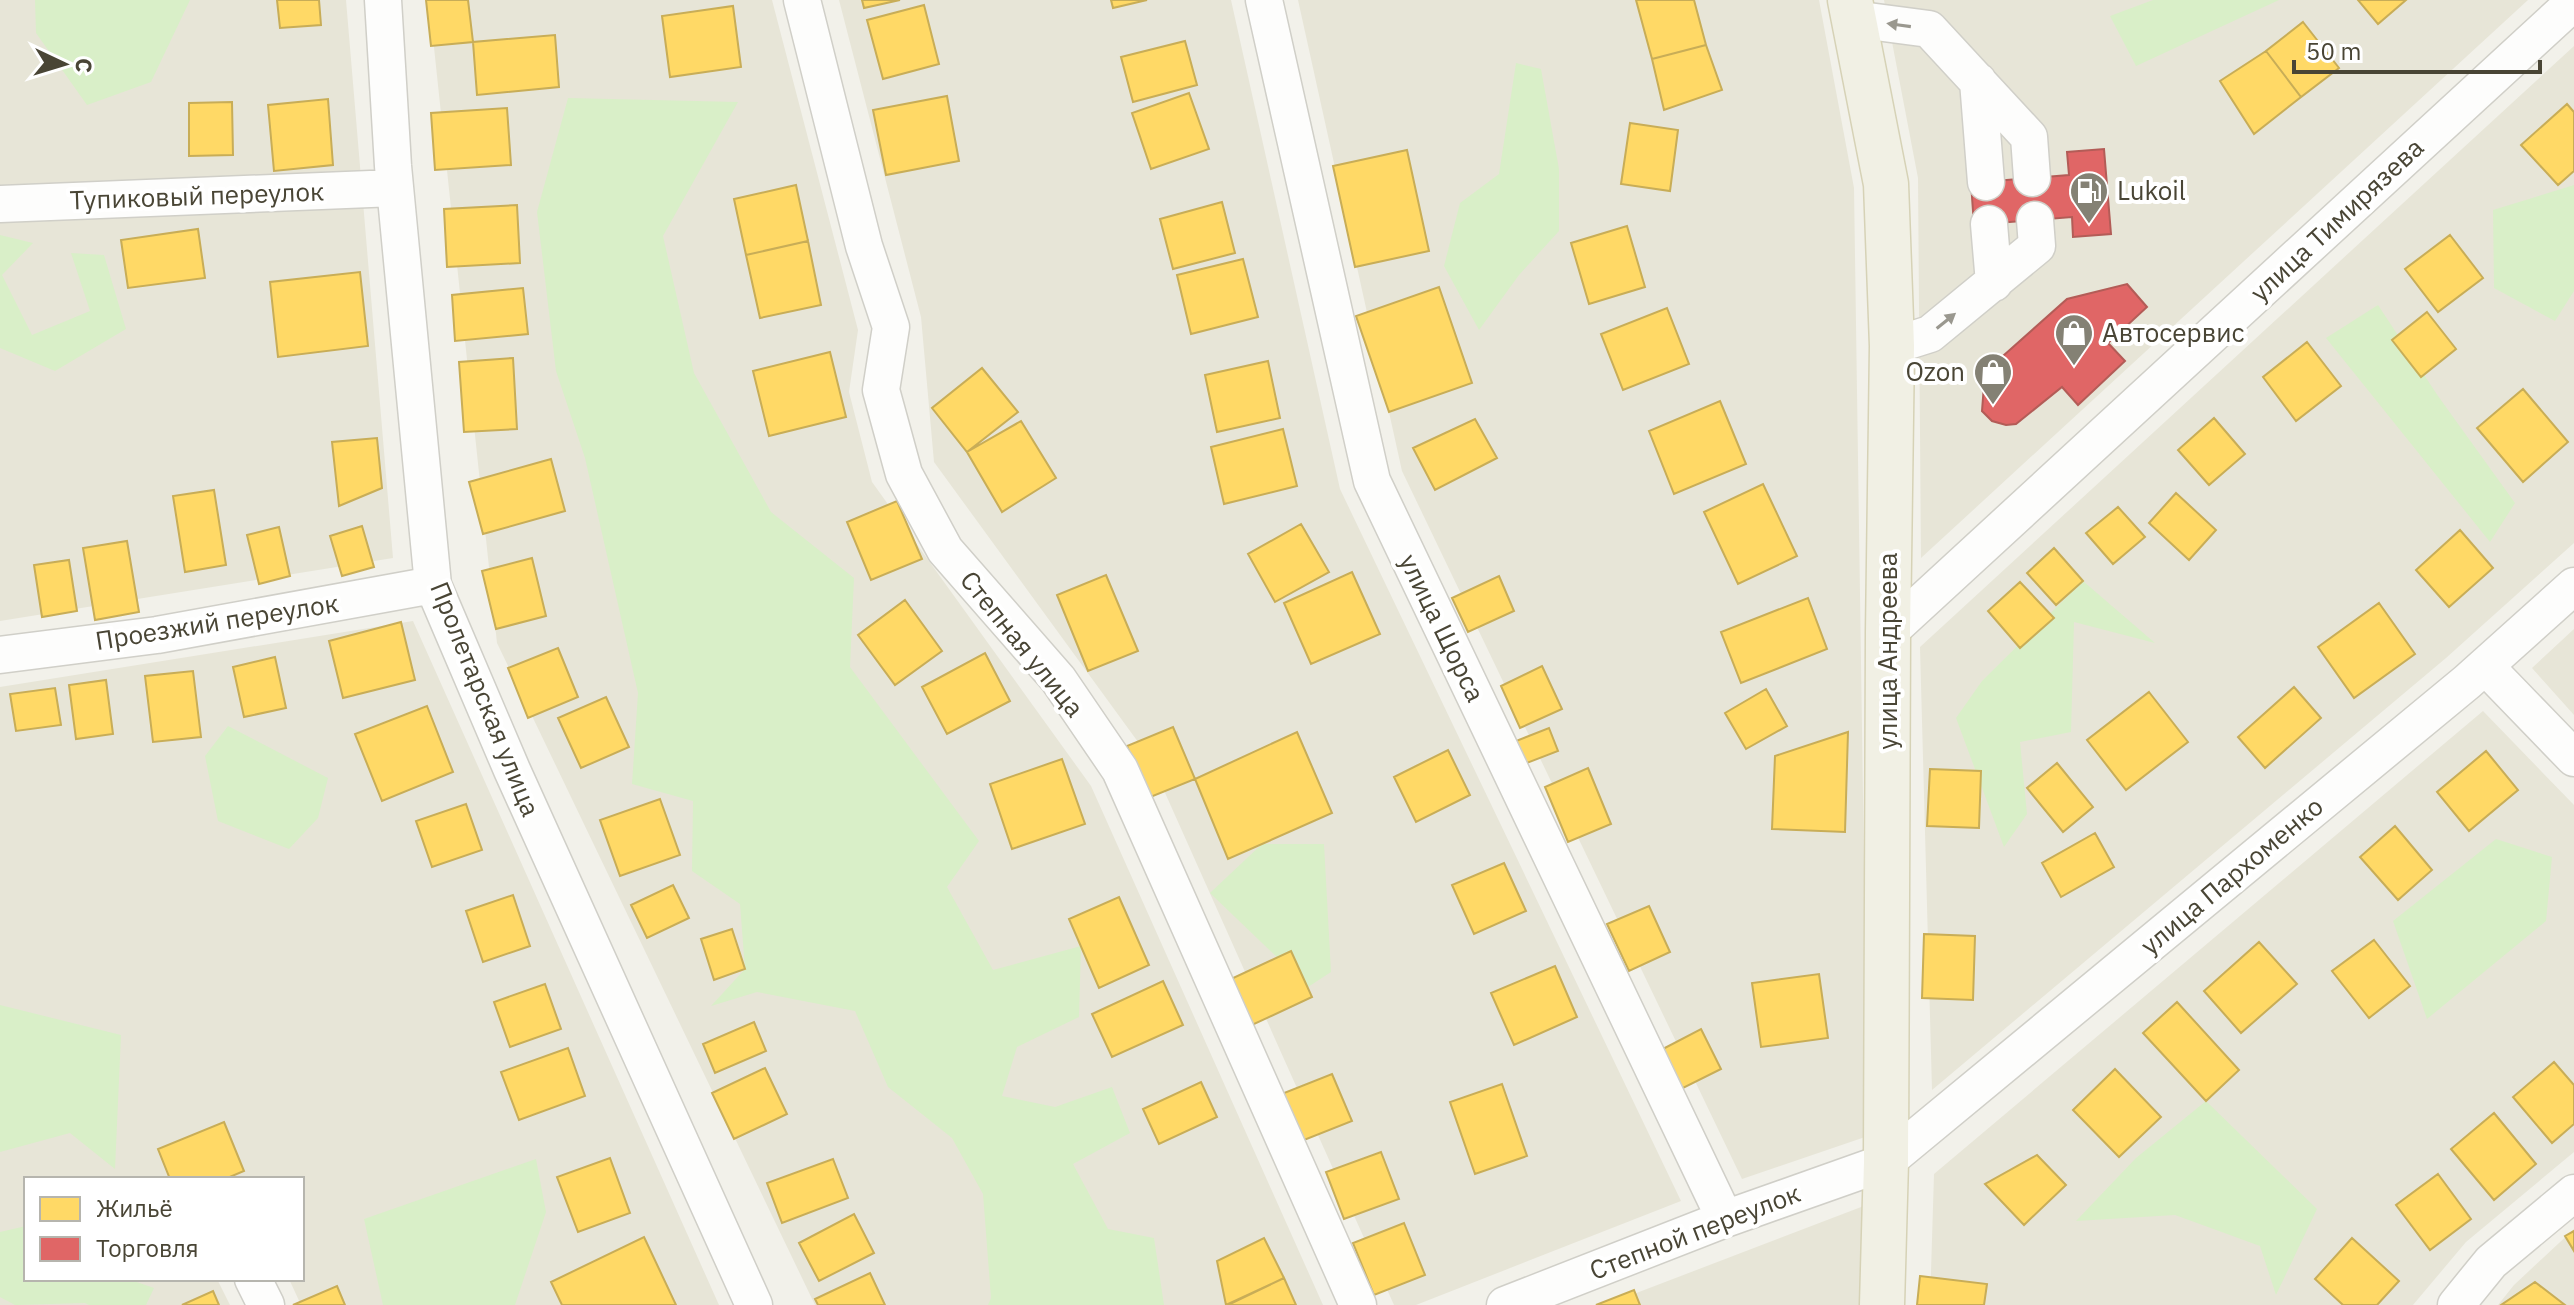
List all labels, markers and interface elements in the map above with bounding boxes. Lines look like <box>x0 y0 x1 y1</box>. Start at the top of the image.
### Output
one-way arrow <box>1886 18 1911 31</box>
north arrow <box>24 24 104 104</box>
scale bar <box>2294 24 2540 74</box>
text: 50 m <box>2306 35 2361 67</box>
text: С <box>69 57 99 74</box>
street label: улица Тимирязева <box>2242 130 2430 308</box>
fuel station icon: Lukoil <box>2068 170 2110 225</box>
place label: Lukoil <box>2117 173 2186 207</box>
street label: Тупиковый переулок <box>69 174 325 216</box>
shop icon: Автосервис <box>2053 312 2095 367</box>
one-way arrow <box>1936 313 1956 329</box>
place label: Автосервис <box>2102 315 2245 349</box>
shop icon: Ozon <box>1972 351 2014 406</box>
place label: Ozon <box>1905 354 1965 388</box>
street label: улица Щорса <box>1392 548 1493 707</box>
street label: улица Андреева <box>1870 552 1904 750</box>
street label: Степная улица <box>953 563 1092 724</box>
street label: Пролетарская улица <box>423 576 549 821</box>
street label: Проезжий переулок <box>93 585 341 657</box>
street label: улица Пархоменко <box>2133 789 2330 962</box>
street label: Степной переулок <box>1584 1175 1805 1287</box>
legend <box>24 1177 304 1281</box>
text: Жильё <box>96 1192 173 1224</box>
text: Торговля <box>96 1232 199 1264</box>

